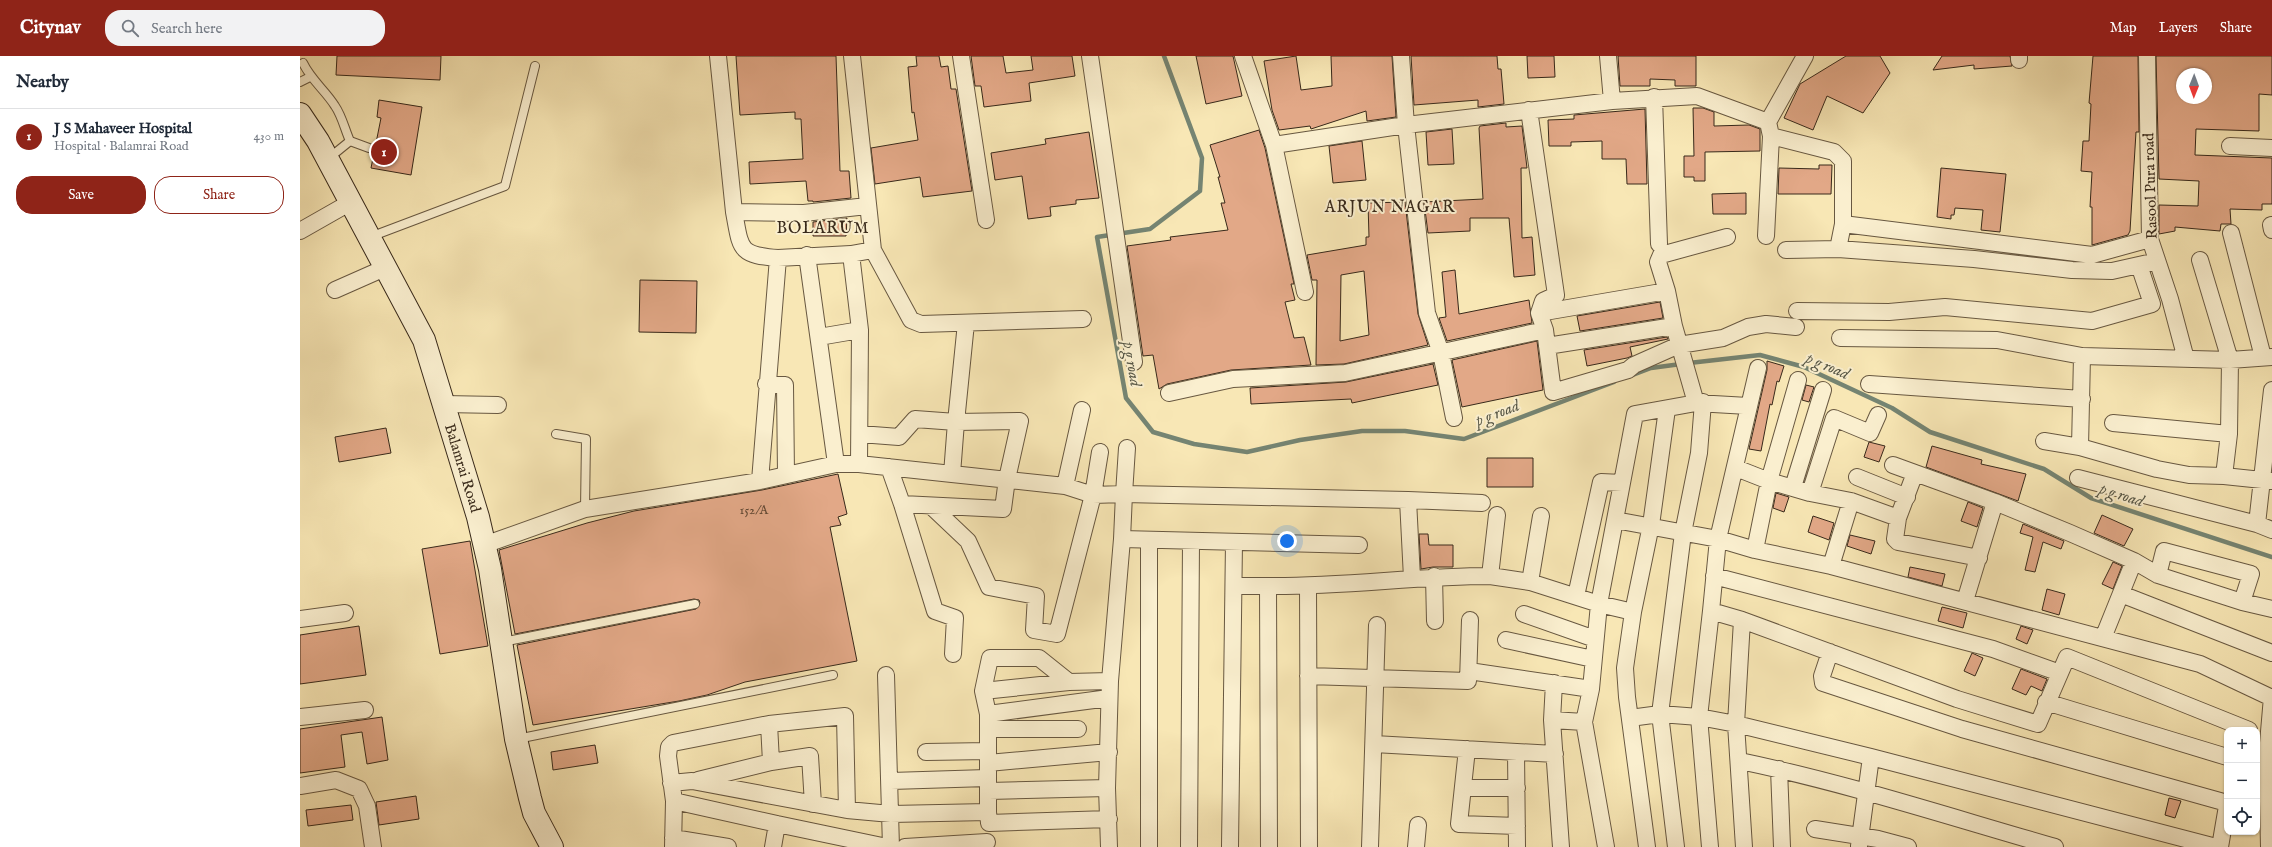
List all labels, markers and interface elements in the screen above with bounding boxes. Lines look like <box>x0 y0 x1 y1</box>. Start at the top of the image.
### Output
search box <box>105 10 385 46</box>
text: Citynav <box>20 16 81 40</box>
icon: search <box>119 17 141 39</box>
text: Search here <box>151 19 222 38</box>
text: Map <box>2110 19 2137 37</box>
text: Layers <box>2159 19 2198 37</box>
text: Share <box>2220 19 2252 37</box>
north arrow <box>2176 68 2212 104</box>
text: Nearby <box>16 72 69 93</box>
text: J S Mahaveer Hospital <box>54 119 192 138</box>
text: 1 <box>27 128 31 145</box>
text: 430 m <box>254 128 284 145</box>
street label: Rasool Pura road <box>2139 132 2162 239</box>
pin: 1 <box>371 137 397 167</box>
text: Hospital · Balamrai Road <box>54 138 189 155</box>
button: Save <box>16 176 146 214</box>
button: Share <box>154 176 284 214</box>
district label: ARJUN NAGAR <box>1324 198 1455 218</box>
district label: BOLARUM <box>777 219 869 239</box>
water label: p g road <box>1117 337 1145 390</box>
water label: p g road <box>1800 348 1853 385</box>
water label: p g road <box>1470 396 1524 432</box>
street label: Balamrai Road <box>440 421 485 516</box>
water label: p g road <box>2094 479 2147 513</box>
house number: 152/A <box>740 502 770 519</box>
your location <box>1277 531 1297 551</box>
map controls <box>2224 727 2260 835</box>
button: + <box>2224 727 2260 763</box>
button: − <box>2224 763 2260 799</box>
button: locate <box>2224 799 2260 835</box>

